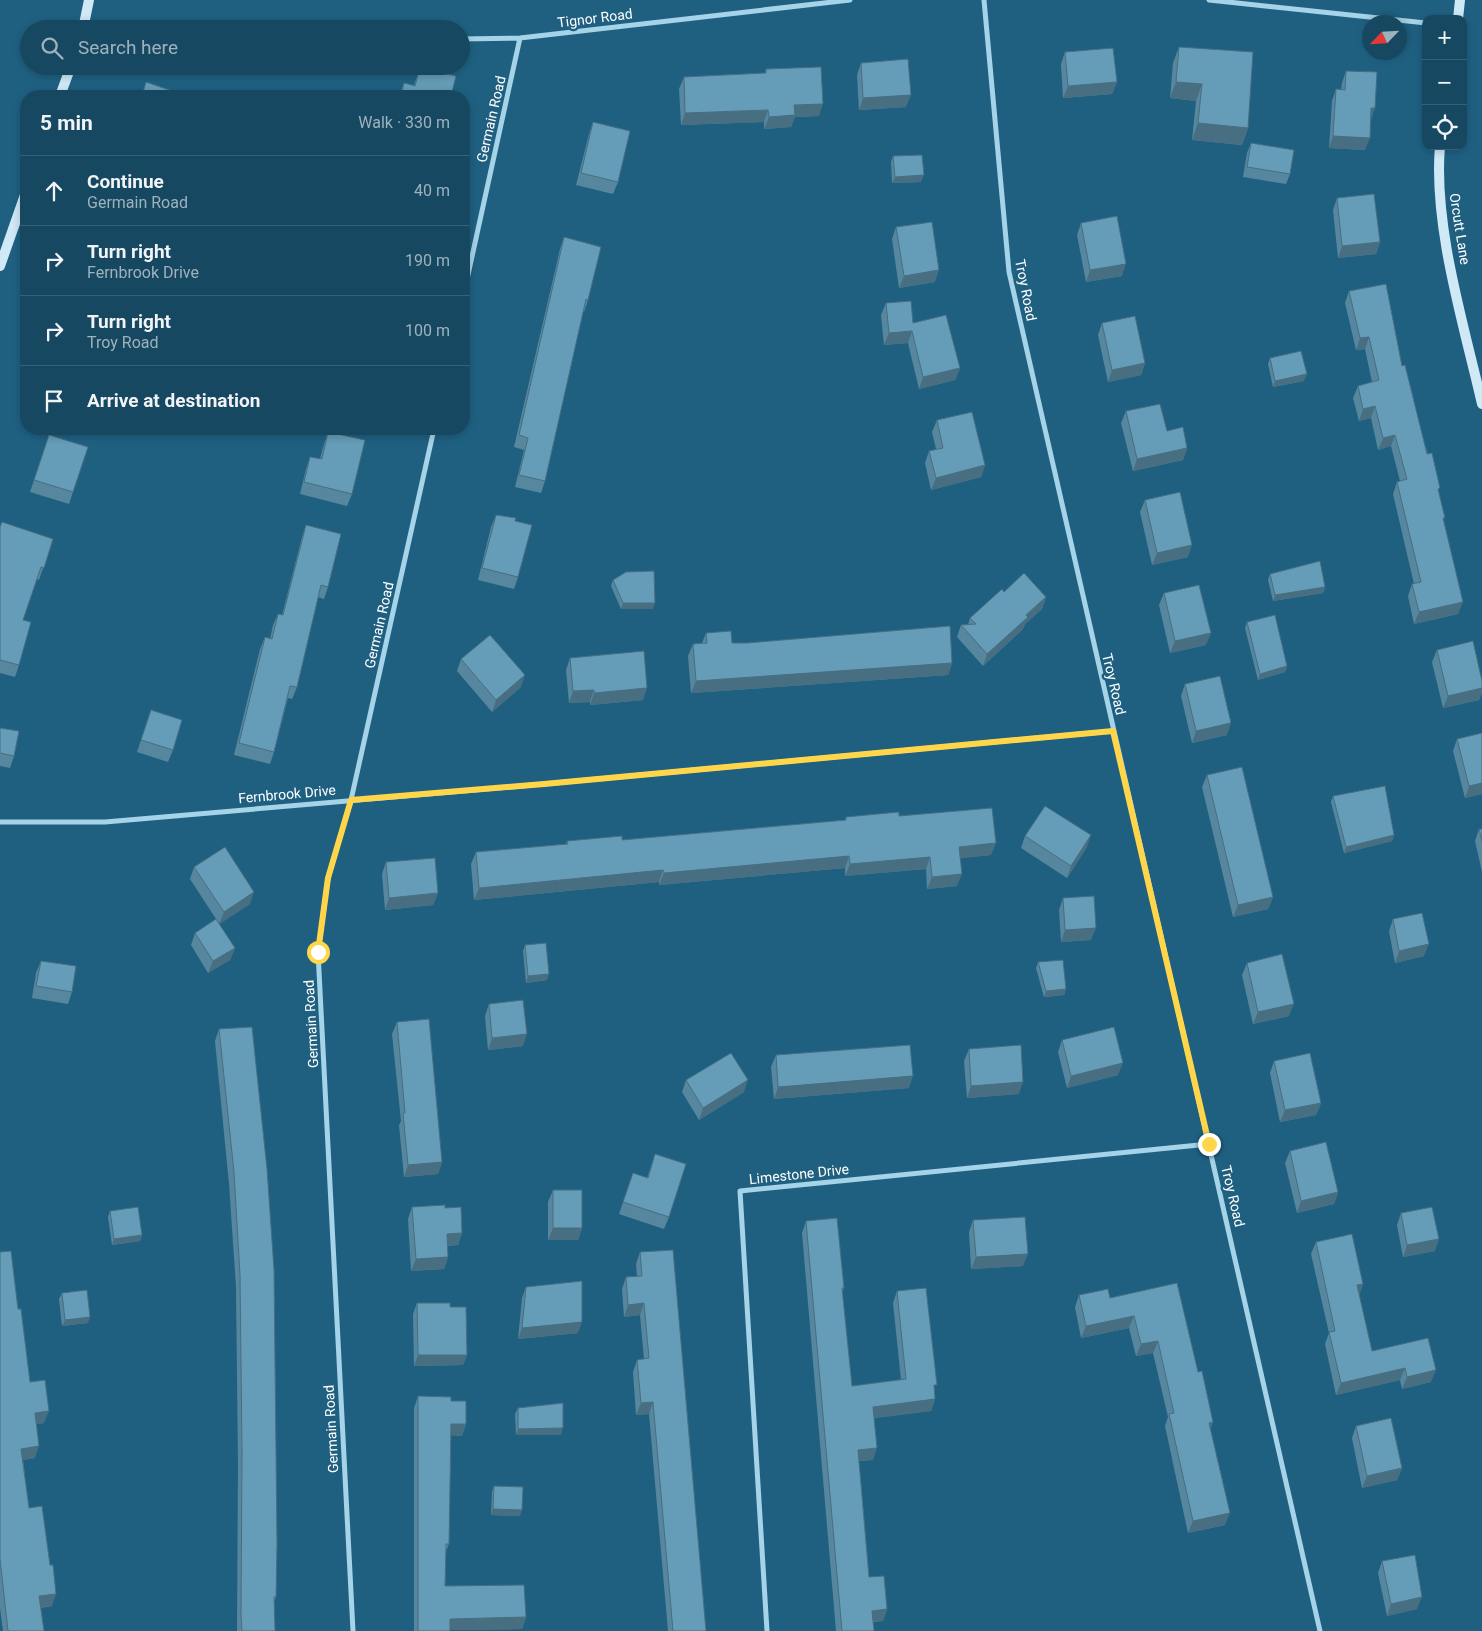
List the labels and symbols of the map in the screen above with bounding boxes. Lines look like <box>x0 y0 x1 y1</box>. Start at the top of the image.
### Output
street label: Tignor Road <box>556 5 634 31</box>
north arrow <box>1362 15 1407 60</box>
street label: Germain Road <box>473 74 509 164</box>
street label: Orcutt Lane <box>1446 192 1474 266</box>
street label: Troy Road <box>1012 258 1040 322</box>
street label: Germain Road <box>361 580 397 670</box>
street label: Troy Road <box>1099 652 1129 716</box>
street label: Fernbrook Drive <box>238 782 336 806</box>
route start <box>307 941 330 964</box>
street label: Germain Road <box>301 979 321 1069</box>
route end <box>1198 1133 1221 1156</box>
street label: Limestone Drive <box>748 1161 850 1187</box>
street label: Troy Road <box>1218 1164 1248 1228</box>
street label: Germain Road <box>321 1384 341 1474</box>

